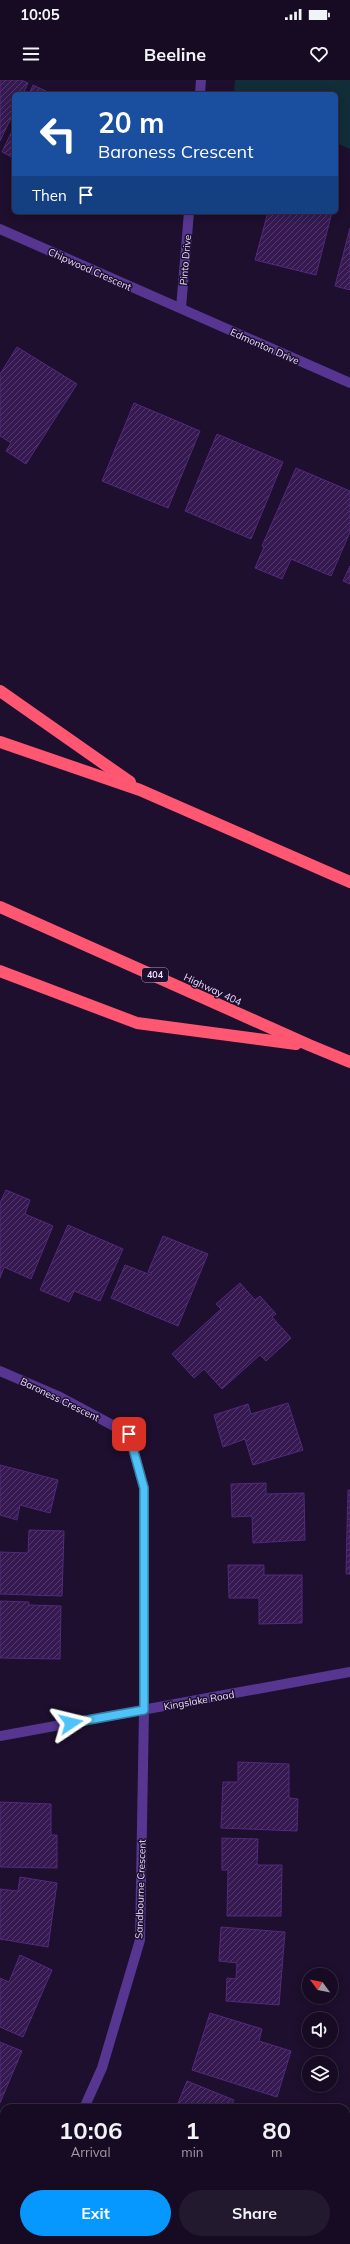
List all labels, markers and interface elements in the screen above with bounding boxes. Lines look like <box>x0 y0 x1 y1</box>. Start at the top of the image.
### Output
text: 10:05 <box>20 5 60 24</box>
icon: menu <box>20 43 42 65</box>
text: Beeline <box>144 43 206 66</box>
icon: heart <box>308 43 330 65</box>
text: 20 m <box>98 105 164 140</box>
icon: left <box>32 108 84 160</box>
text: Baroness Crescent <box>98 140 253 163</box>
icon: arrive <box>75 184 97 206</box>
text: Then <box>32 186 67 205</box>
street label: Pinto Drive <box>177 234 194 286</box>
street label: Chipwood Crescent <box>46 245 134 294</box>
street label: Edmonton Drive <box>228 325 301 367</box>
road number: 404 <box>142 968 168 982</box>
street label: Highway 404 <box>182 970 244 1009</box>
street label: Baroness Crescent <box>18 1375 102 1424</box>
pin <box>112 1417 146 1451</box>
icon: arrive <box>118 1423 140 1445</box>
street label: Kingslake Road <box>163 1688 235 1713</box>
position arrow <box>50 1702 92 1744</box>
street label: Sandbourne Crescent <box>132 1839 149 1939</box>
north arrow <box>302 1968 338 2004</box>
map controls <box>302 1968 338 2092</box>
button: sound <box>302 2012 338 2048</box>
button: layers <box>302 2056 338 2092</box>
text: 10:06 <box>59 2115 122 2145</box>
text: 1 <box>185 2115 200 2145</box>
text: 80 <box>262 2115 291 2145</box>
text: Arrival <box>71 2144 111 2160</box>
text: min <box>181 2144 203 2160</box>
text: m <box>271 2144 282 2160</box>
button: Exit <box>20 2190 171 2236</box>
button: Share <box>179 2190 330 2236</box>

